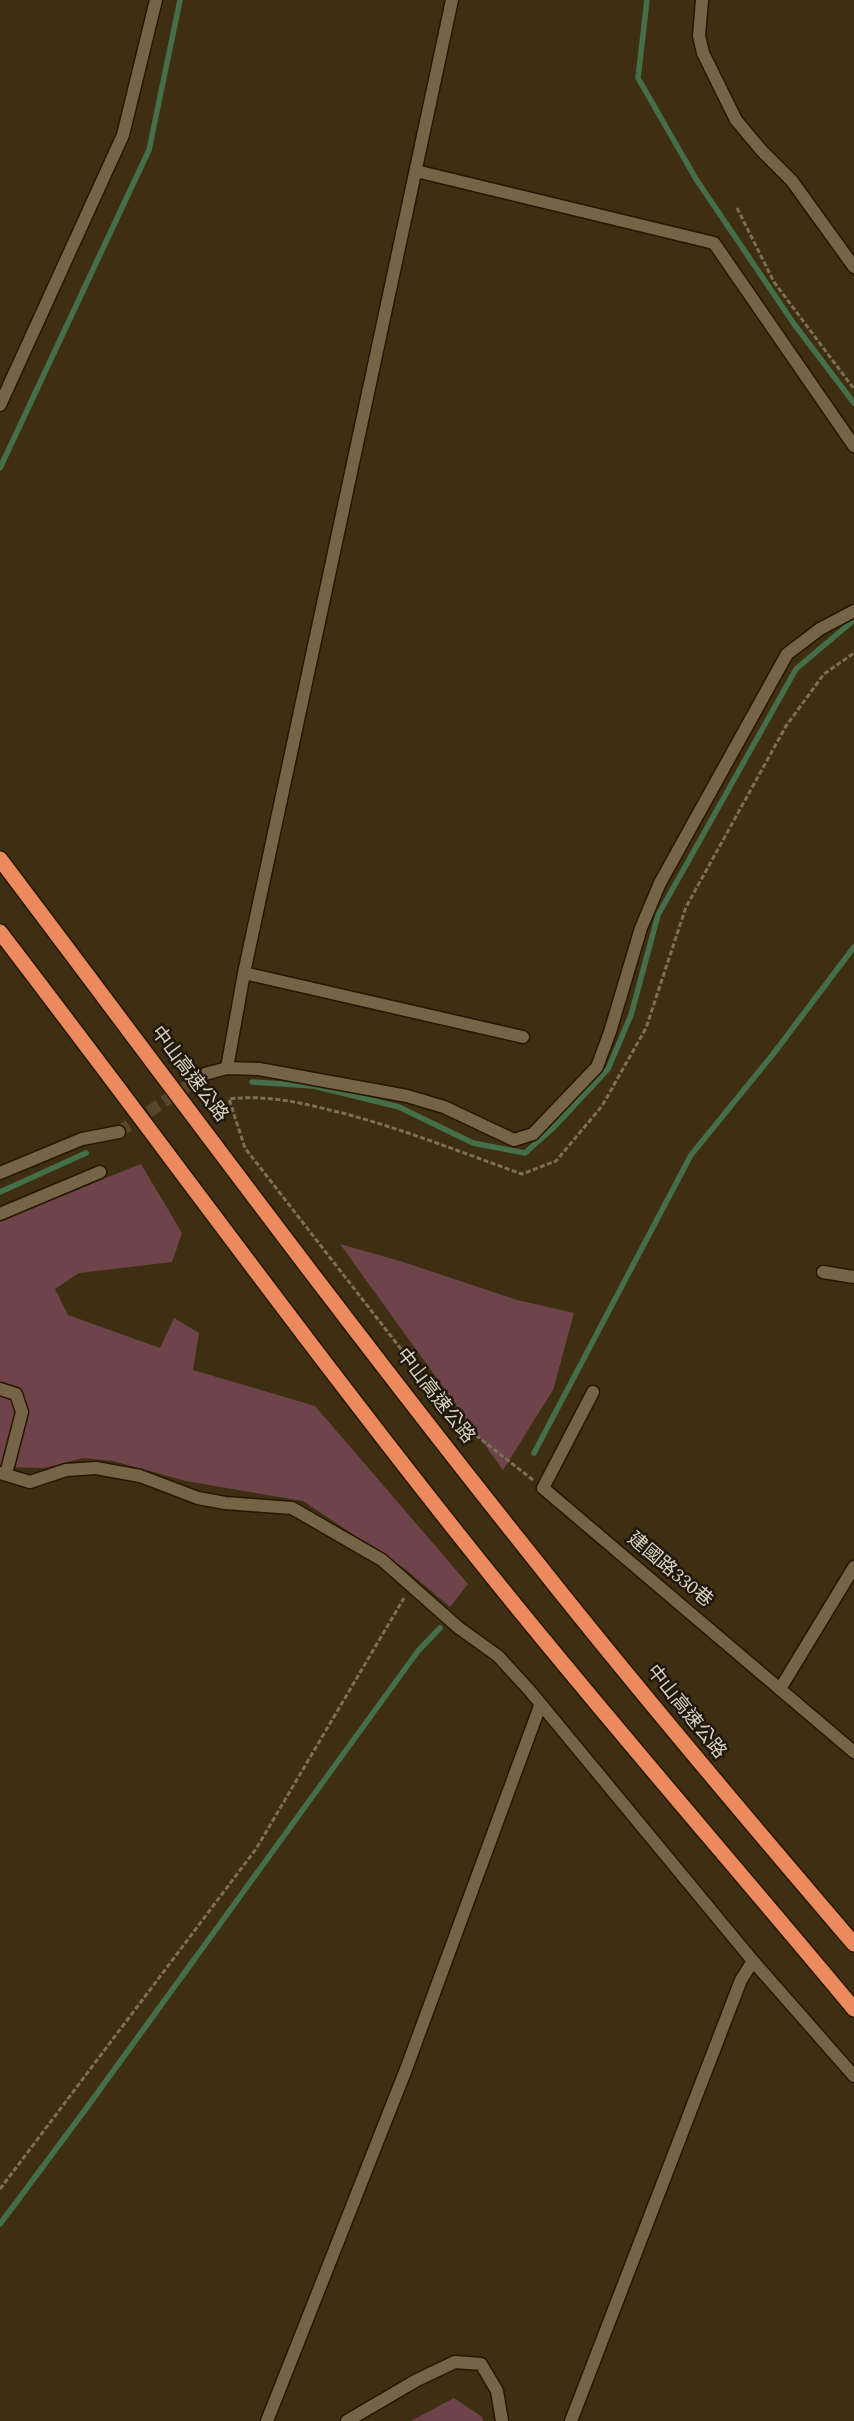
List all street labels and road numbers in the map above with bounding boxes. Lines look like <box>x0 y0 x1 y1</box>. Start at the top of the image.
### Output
street label: 中山高速公路 <box>145 1023 231 1127</box>
street label: 中山高速公路 <box>390 1345 478 1449</box>
street label: 建國路330巷 <box>622 1529 716 1613</box>
street label: 中山高速公路 <box>640 1662 730 1764</box>

